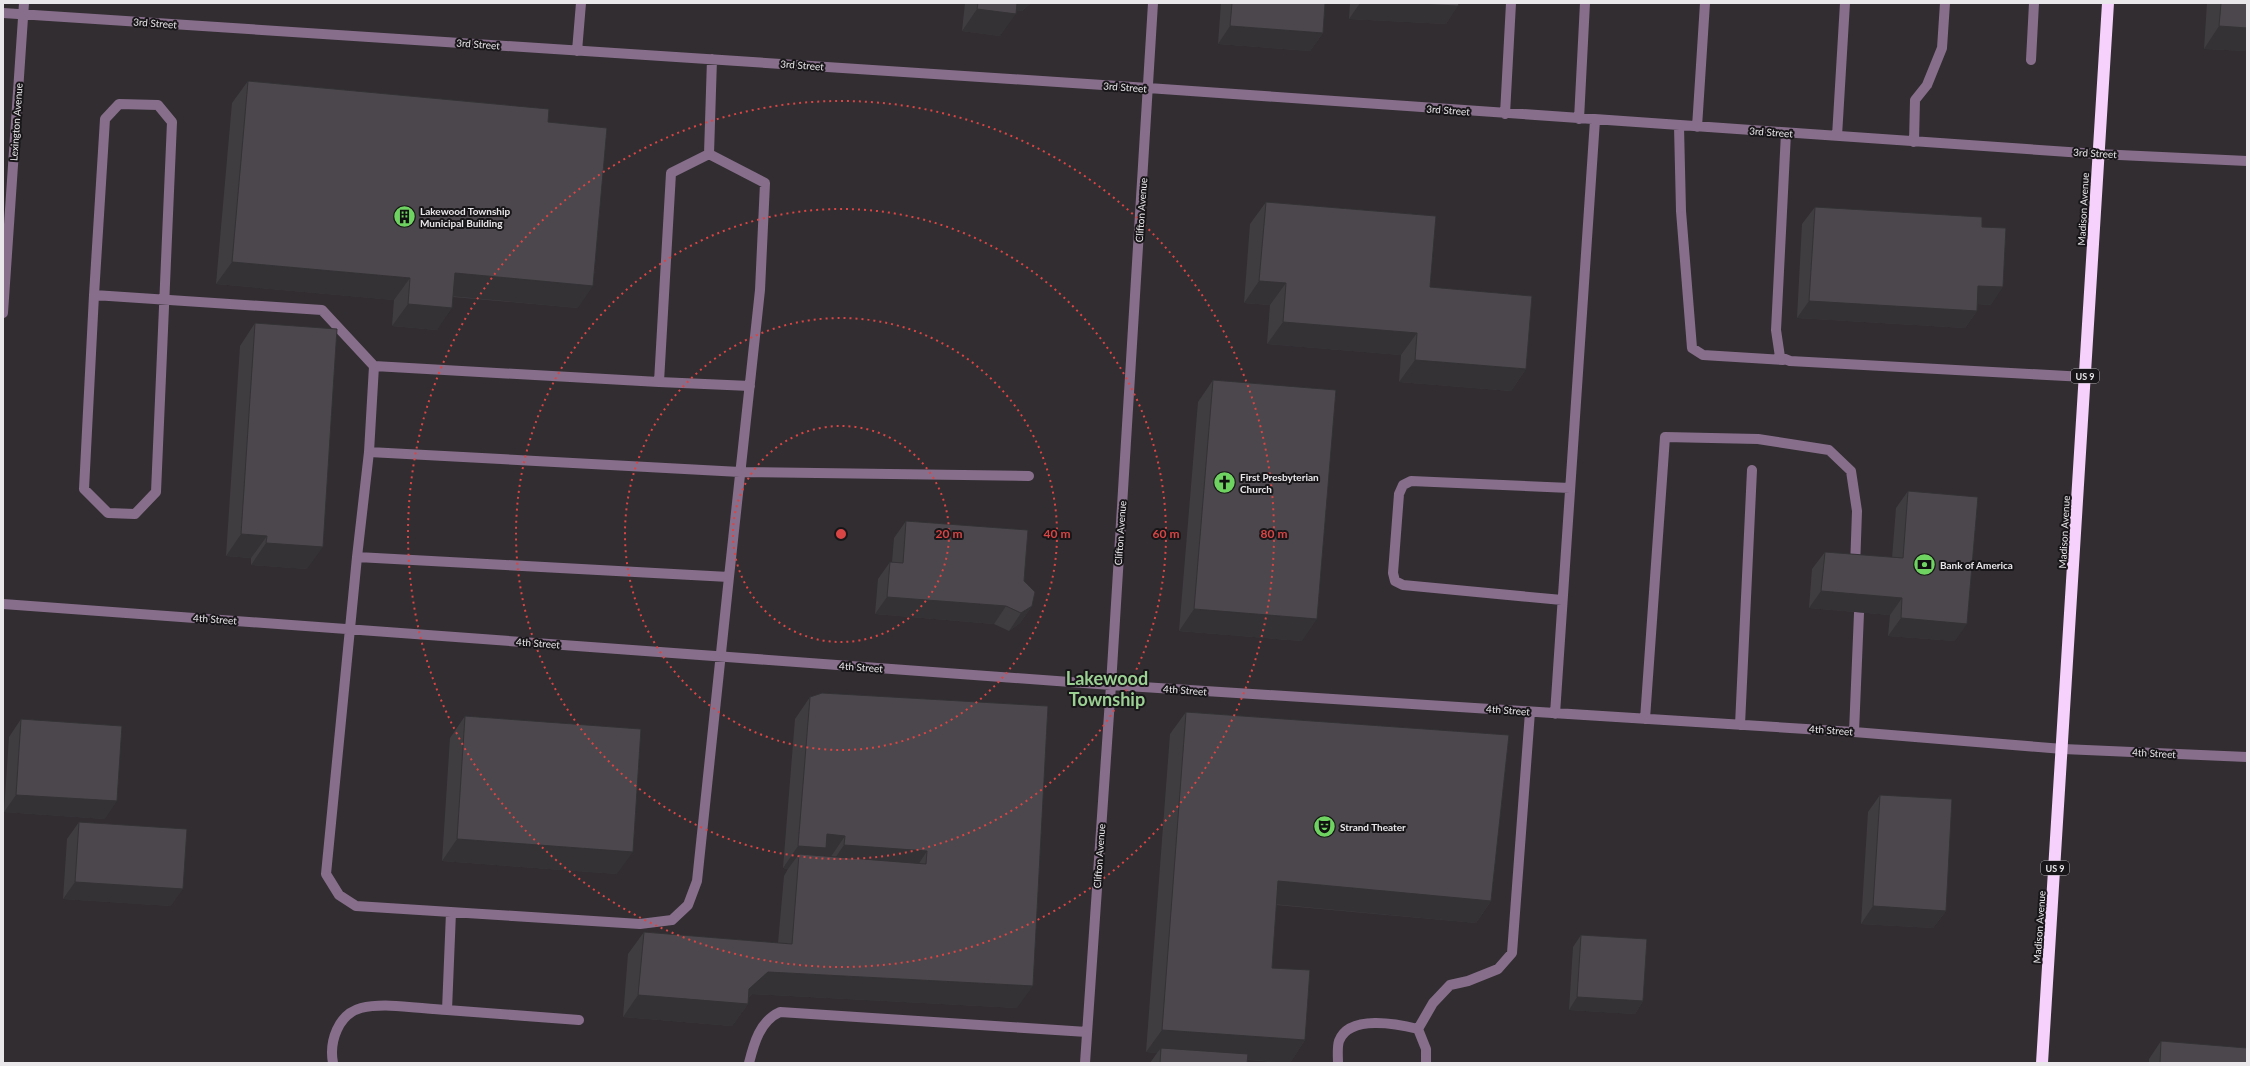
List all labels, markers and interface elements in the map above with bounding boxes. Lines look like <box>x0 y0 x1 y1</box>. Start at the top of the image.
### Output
street label: 3rd Street <box>133 15 178 31</box>
street label: 3rd Street <box>456 36 501 52</box>
street label: 3rd Street <box>780 57 825 73</box>
street label: 3rd Street <box>1103 79 1148 95</box>
street label: Lexington Avenue <box>7 83 25 161</box>
street label: 3rd Street <box>1426 102 1471 118</box>
street label: 3rd Street <box>1749 124 1794 140</box>
street label: 3rd Street <box>2073 146 2118 160</box>
street label: Madison Avenue <box>2075 172 2091 246</box>
street label: Clifton Avenue <box>1133 177 1149 243</box>
building icon: Lakewood Township Municipal Building <box>391 204 417 230</box>
place label: Lakewood Township Municipal Building <box>420 205 511 229</box>
road number: US 9 <box>2071 369 2099 383</box>
church icon: First Presbyterian Church <box>1211 470 1237 496</box>
place label: First Presbyterian Church <box>1240 471 1319 495</box>
street label: Madison Avenue <box>2056 495 2072 569</box>
street label: Clifton Avenue <box>1112 500 1128 566</box>
text: 20 m <box>936 526 962 541</box>
text: 40 m <box>1044 526 1070 541</box>
text: 60 m <box>1153 526 1179 541</box>
text: 80 m <box>1261 526 1287 541</box>
centre of rings <box>834 527 848 541</box>
bank icon: Bank of America <box>1911 552 1937 578</box>
place label: Bank of America <box>1940 559 2013 571</box>
street label: 4th Street <box>193 611 238 627</box>
street label: 4th Street <box>516 635 561 651</box>
street label: 4th Street <box>839 659 884 675</box>
district label: Lakewood Township <box>1066 667 1148 710</box>
street label: 4th Street <box>1163 682 1208 698</box>
street label: 4th Street <box>1486 702 1531 718</box>
street label: 4th Street <box>1809 722 1854 738</box>
street label: 4th Street <box>2132 746 2177 760</box>
theatre icon: Strand Theater <box>1312 814 1338 840</box>
place label: Strand Theater <box>1340 821 1406 833</box>
street label: Clifton Avenue <box>1091 823 1107 889</box>
road number: US 9 <box>2041 861 2069 875</box>
street label: Madison Avenue <box>2030 890 2048 964</box>

